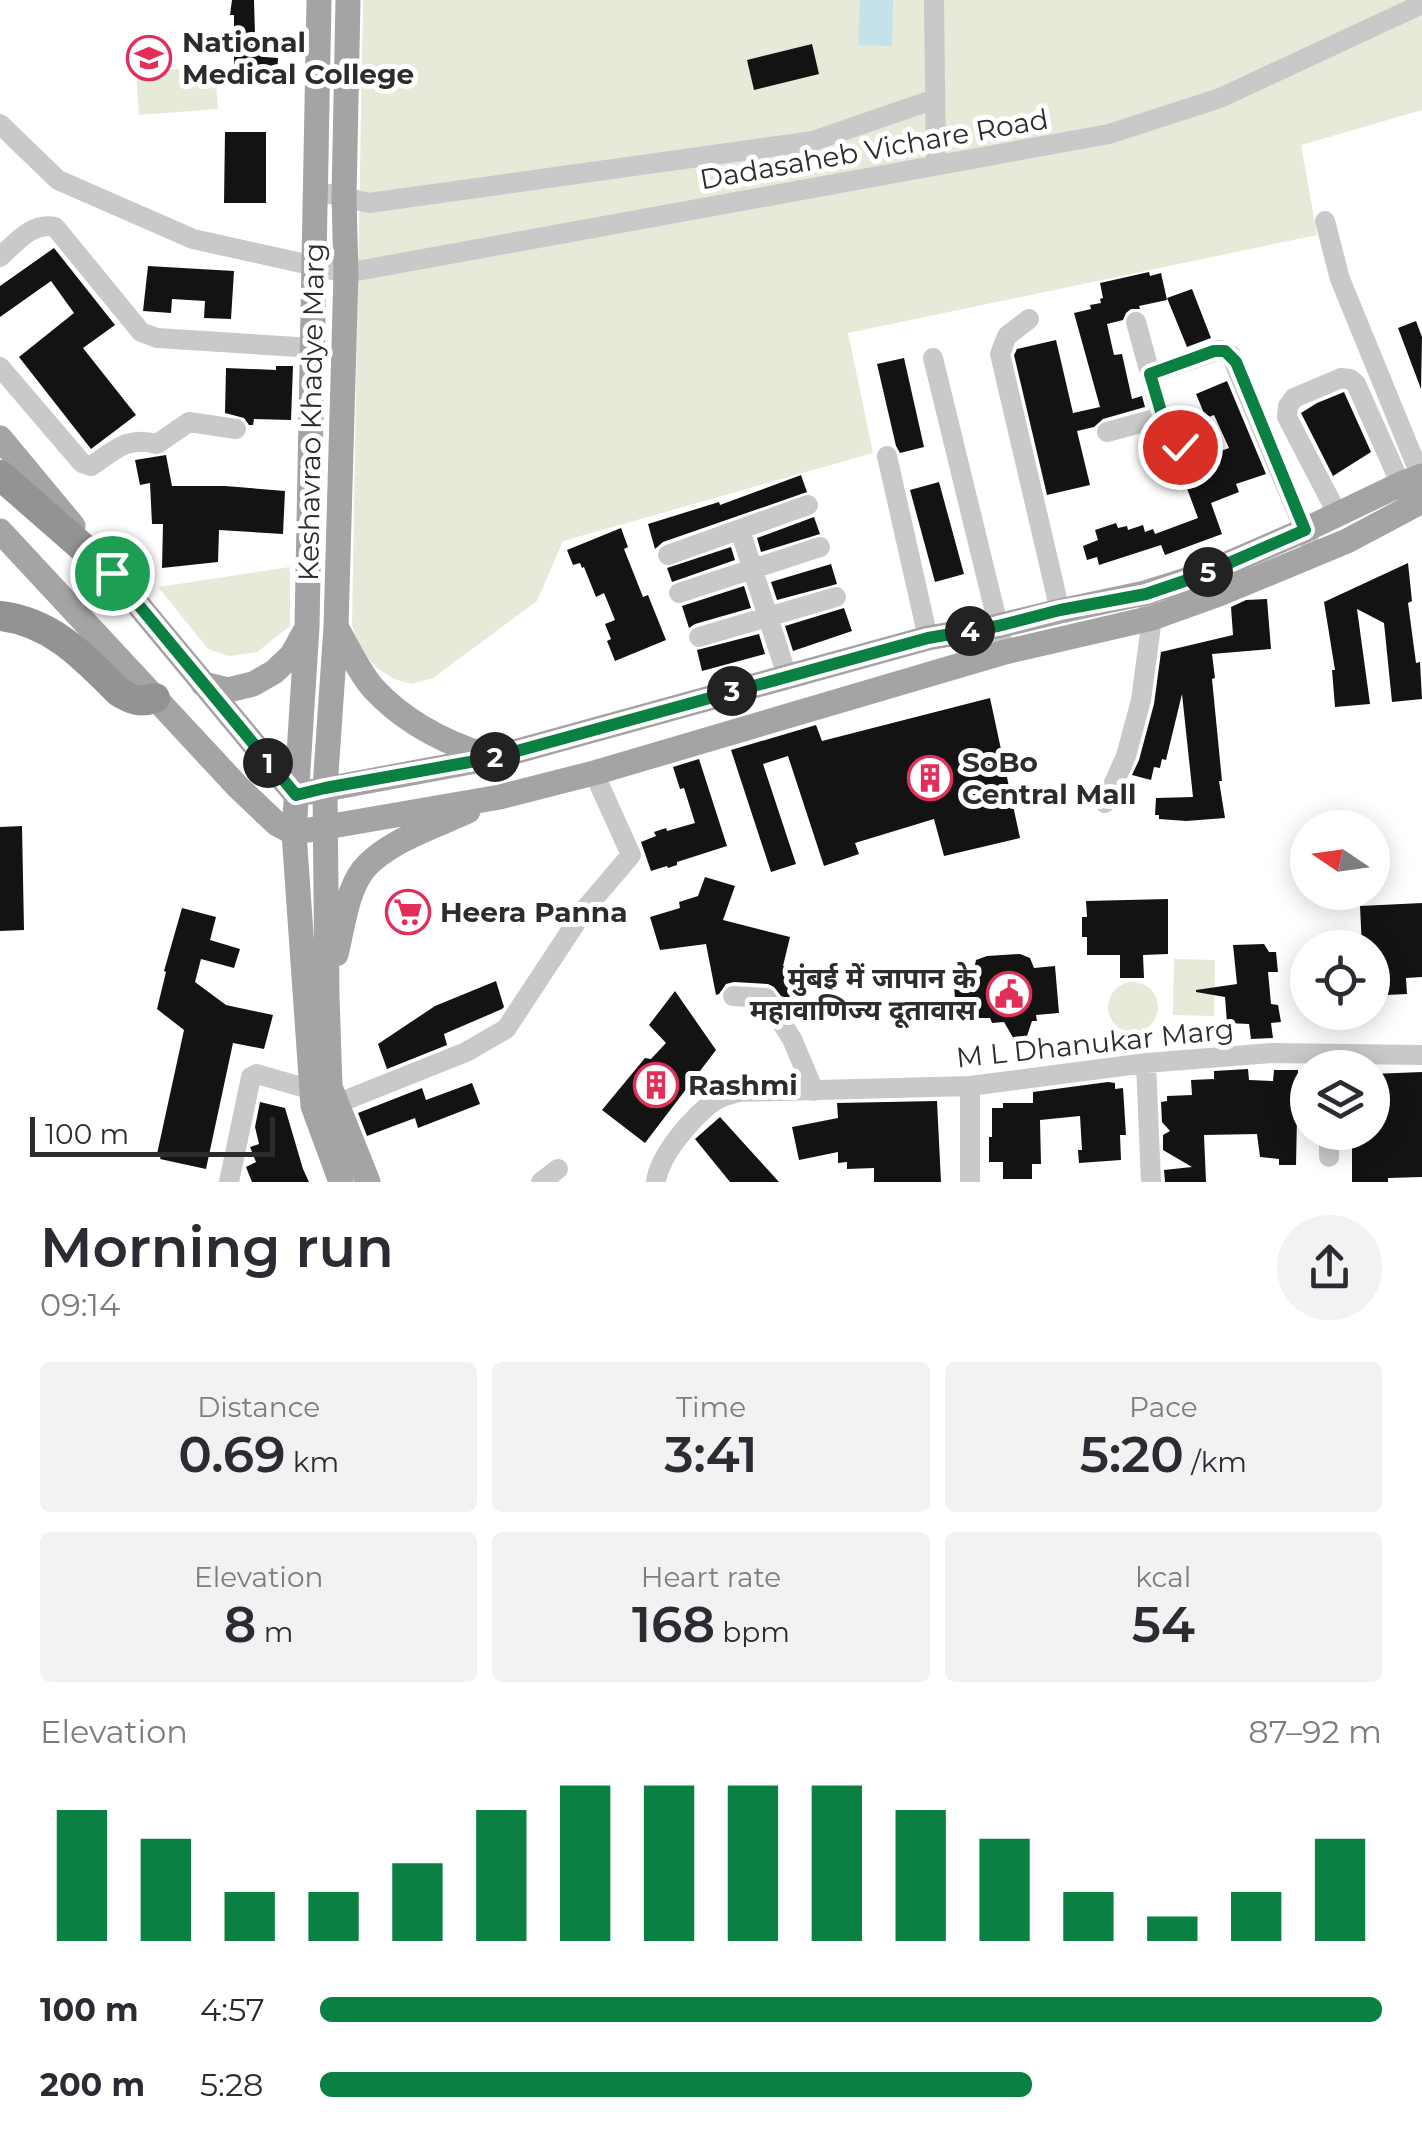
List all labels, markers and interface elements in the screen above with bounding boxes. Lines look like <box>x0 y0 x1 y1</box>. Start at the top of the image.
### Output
place label: National Medical College <box>182 25 414 91</box>
school or university icon: National Medical College <box>126 35 172 81</box>
street label: Dadasaheb Vichare Road <box>697 102 1051 196</box>
street label: Keshavrao Khadye Marg <box>291 243 331 581</box>
pin <box>1138 405 1223 490</box>
icon: check <box>1153 420 1208 475</box>
pin <box>70 531 155 616</box>
icon: arrive <box>85 546 140 601</box>
pin: 5 <box>1183 547 1233 597</box>
text: 5 <box>1200 555 1216 589</box>
pin: 4 <box>945 606 995 656</box>
text: 4 <box>960 614 980 648</box>
pin: 3 <box>707 666 757 716</box>
text: 3 <box>724 674 740 708</box>
pin: 2 <box>470 732 520 782</box>
pin: 1 <box>243 738 293 788</box>
text: 2 <box>487 740 503 774</box>
place label: SoBo Central Mall <box>962 745 1136 811</box>
text: 1 <box>263 746 273 780</box>
building icon: SoBo Central Mall <box>907 755 953 801</box>
north arrow <box>1290 810 1390 910</box>
map controls <box>1290 810 1390 1150</box>
supermarket icon: Heera Panna <box>385 889 431 935</box>
place label: Heera Panna <box>440 895 627 929</box>
button: locate <box>1290 930 1390 1030</box>
place label: मुंबई में जापान के महावाणिज्य दूतावास <box>750 961 977 1029</box>
public building icon: मुंबई में जापान के महावाणिज्य दूतावास <box>986 971 1032 1017</box>
street label: M L Dhanukar Marg <box>954 1012 1236 1074</box>
button: layers <box>1290 1050 1390 1150</box>
building icon: Rashmi <box>633 1062 679 1108</box>
place label: Rashmi <box>688 1068 798 1102</box>
scale bar <box>30 1112 275 1156</box>
text: 100 m <box>45 1117 129 1151</box>
text: Morning run <box>40 1214 394 1281</box>
button: share <box>1277 1215 1382 1320</box>
text: 09:14 <box>40 1285 120 1324</box>
text: Distance <box>197 1390 320 1424</box>
text: Time <box>676 1390 746 1424</box>
text: Pace <box>1129 1390 1198 1424</box>
text: 0.69 <box>178 1424 286 1485</box>
text: 3:41 <box>664 1424 758 1485</box>
text: 5:20 <box>1080 1424 1184 1485</box>
text: km <box>286 1445 339 1479</box>
text: /km <box>1184 1445 1247 1479</box>
text: Elevation <box>194 1560 323 1594</box>
text: Heart rate <box>641 1560 781 1594</box>
text: kcal <box>1135 1560 1191 1594</box>
text: 8 <box>224 1594 256 1655</box>
text: 168 <box>632 1594 715 1655</box>
text: 54 <box>1132 1594 1195 1655</box>
text: m <box>256 1615 293 1649</box>
text: bpm <box>715 1615 790 1649</box>
text: Elevation <box>40 1712 188 1751</box>
text: 87–92 m <box>1248 1712 1382 1751</box>
text: 100 m <box>40 1990 139 2029</box>
text: 4:57 <box>200 1990 265 2029</box>
text: 200 m <box>40 2065 145 2104</box>
text: 5:28 <box>200 2065 264 2104</box>

